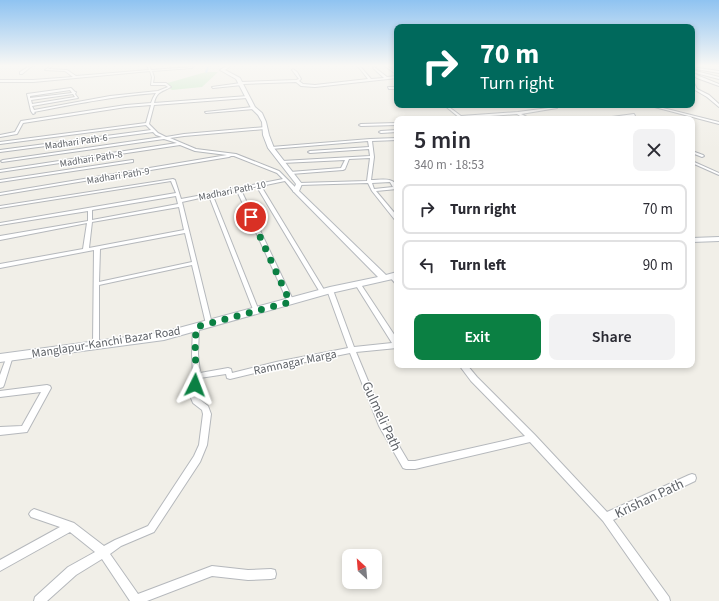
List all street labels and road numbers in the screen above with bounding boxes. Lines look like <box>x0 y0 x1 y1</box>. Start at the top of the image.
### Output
street label: Madhari Path-6 <box>44 131 108 153</box>
street label: Madhari Path-8 <box>59 147 124 171</box>
street label: Madhari Path-9 <box>86 164 151 188</box>
street label: Madhari Path-10 <box>197 178 267 204</box>
street label: Manglapur-Kanchi Bazar Road <box>30 322 182 363</box>
street label: Ramnagar Marga <box>252 345 338 380</box>
street label: Gulmeli Path <box>356 378 406 455</box>
street label: Krishan Path <box>612 474 687 524</box>

